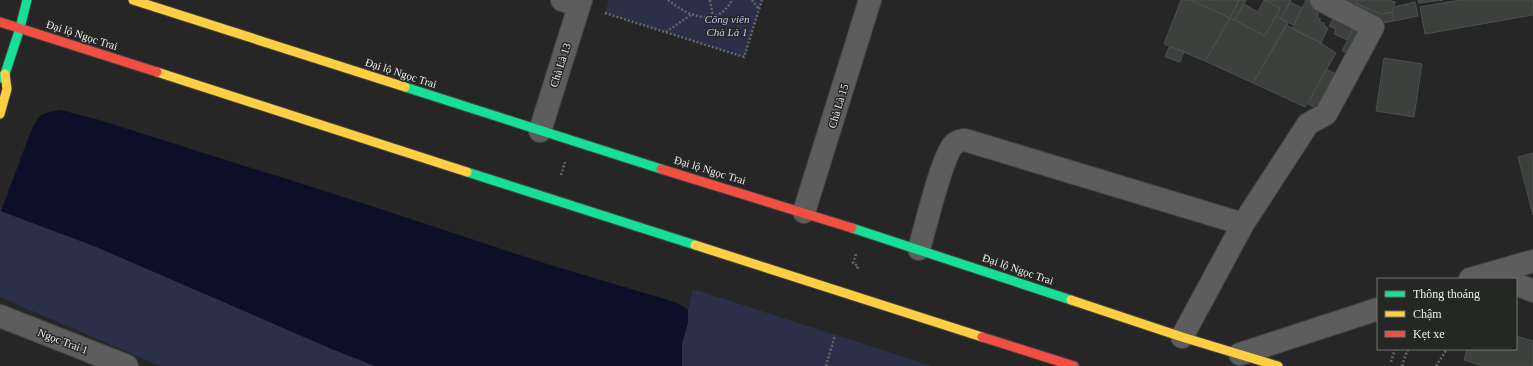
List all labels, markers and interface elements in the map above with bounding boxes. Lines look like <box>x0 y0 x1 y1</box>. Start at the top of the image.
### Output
park label: Công viên Chà Là 1 <box>705 13 750 38</box>
street label: Đại lộ Ngọc Trai <box>45 18 119 52</box>
street label: Chà Là 13 <box>547 41 573 89</box>
street label: Đại lộ Ngọc Trai <box>364 56 438 90</box>
street label: Chà Là 15 <box>826 82 851 130</box>
street label: Đại lộ Ngọc Trai <box>673 153 747 187</box>
street label: Đại lộ Ngọc Trai <box>981 251 1055 287</box>
legend <box>1377 278 1517 350</box>
text: Thông thoáng <box>1413 287 1480 301</box>
text: Chậm <box>1413 307 1442 321</box>
street label: Ngọc Trai 1 <box>36 326 90 356</box>
text: Kẹt xe <box>1413 327 1445 341</box>

